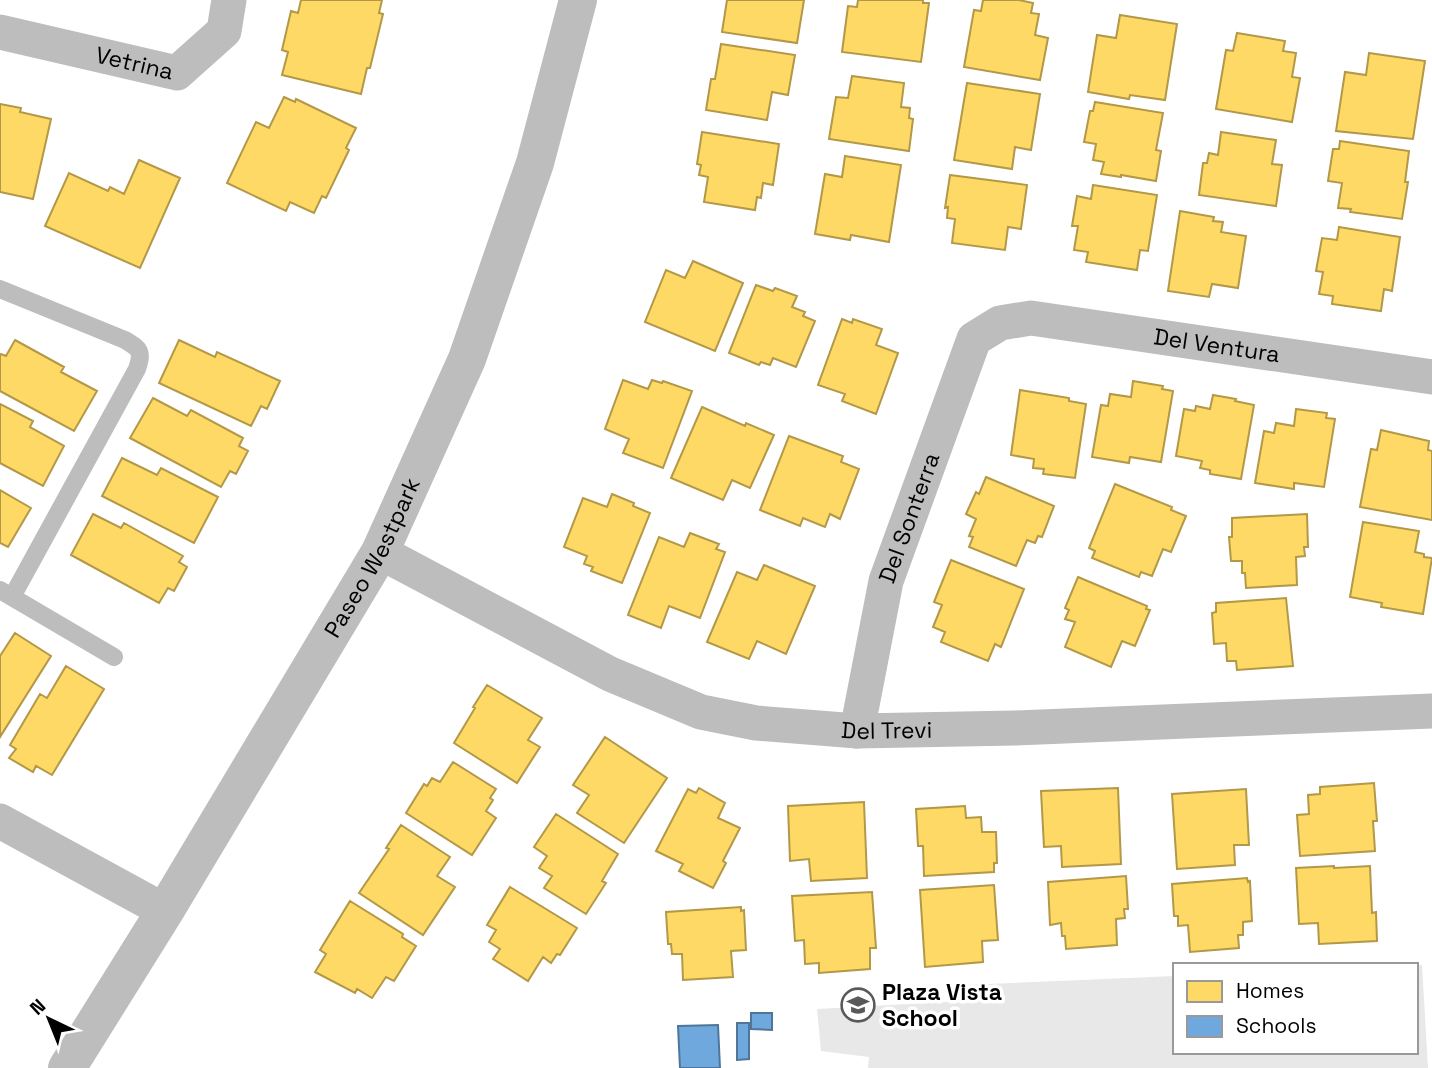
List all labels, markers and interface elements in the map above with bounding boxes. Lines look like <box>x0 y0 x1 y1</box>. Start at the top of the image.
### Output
street label: Vetrina <box>93 40 176 87</box>
street label: Del Ventura <box>1152 321 1282 369</box>
street label: Del Sonterra <box>872 449 946 587</box>
street label: Paseo Westpark <box>317 473 427 643</box>
street label: Del Trevi <box>840 715 932 746</box>
legend <box>1173 963 1418 1054</box>
place label: Plaza Vista School <box>882 977 1002 1033</box>
text: Homes <box>1236 977 1304 1004</box>
north arrow <box>14 984 84 1054</box>
school or university icon: Plaza Vista School <box>839 986 877 1024</box>
text: N <box>25 993 51 1020</box>
text: Schools <box>1236 1012 1316 1039</box>

